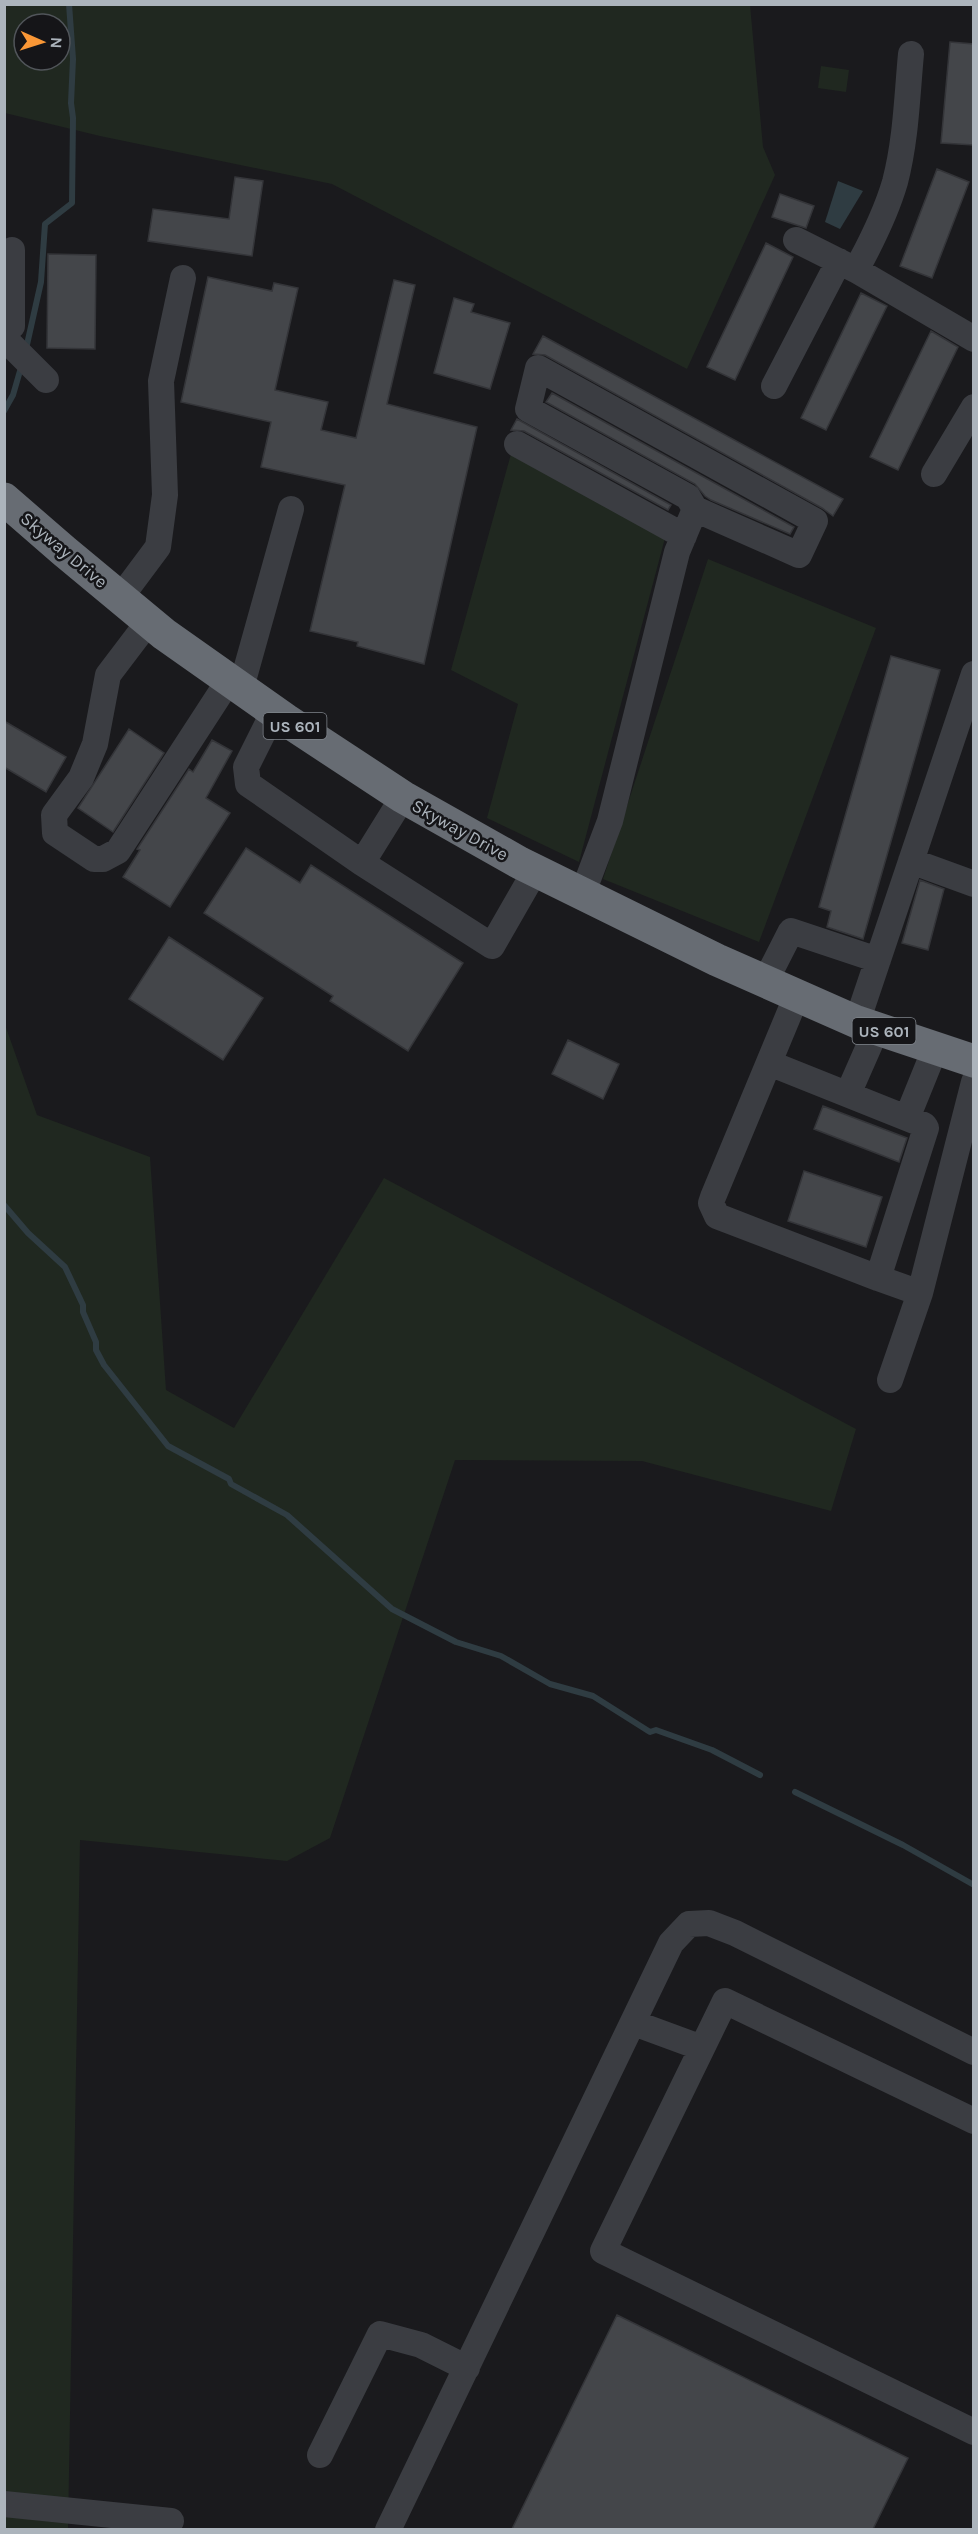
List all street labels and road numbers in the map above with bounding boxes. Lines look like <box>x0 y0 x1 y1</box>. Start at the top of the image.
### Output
street label: Skyway Drive <box>16 507 112 593</box>
road number: US 601 <box>264 713 326 739</box>
street label: Skyway Drive <box>408 794 512 866</box>
road number: US 601 <box>852 1018 916 1044</box>

